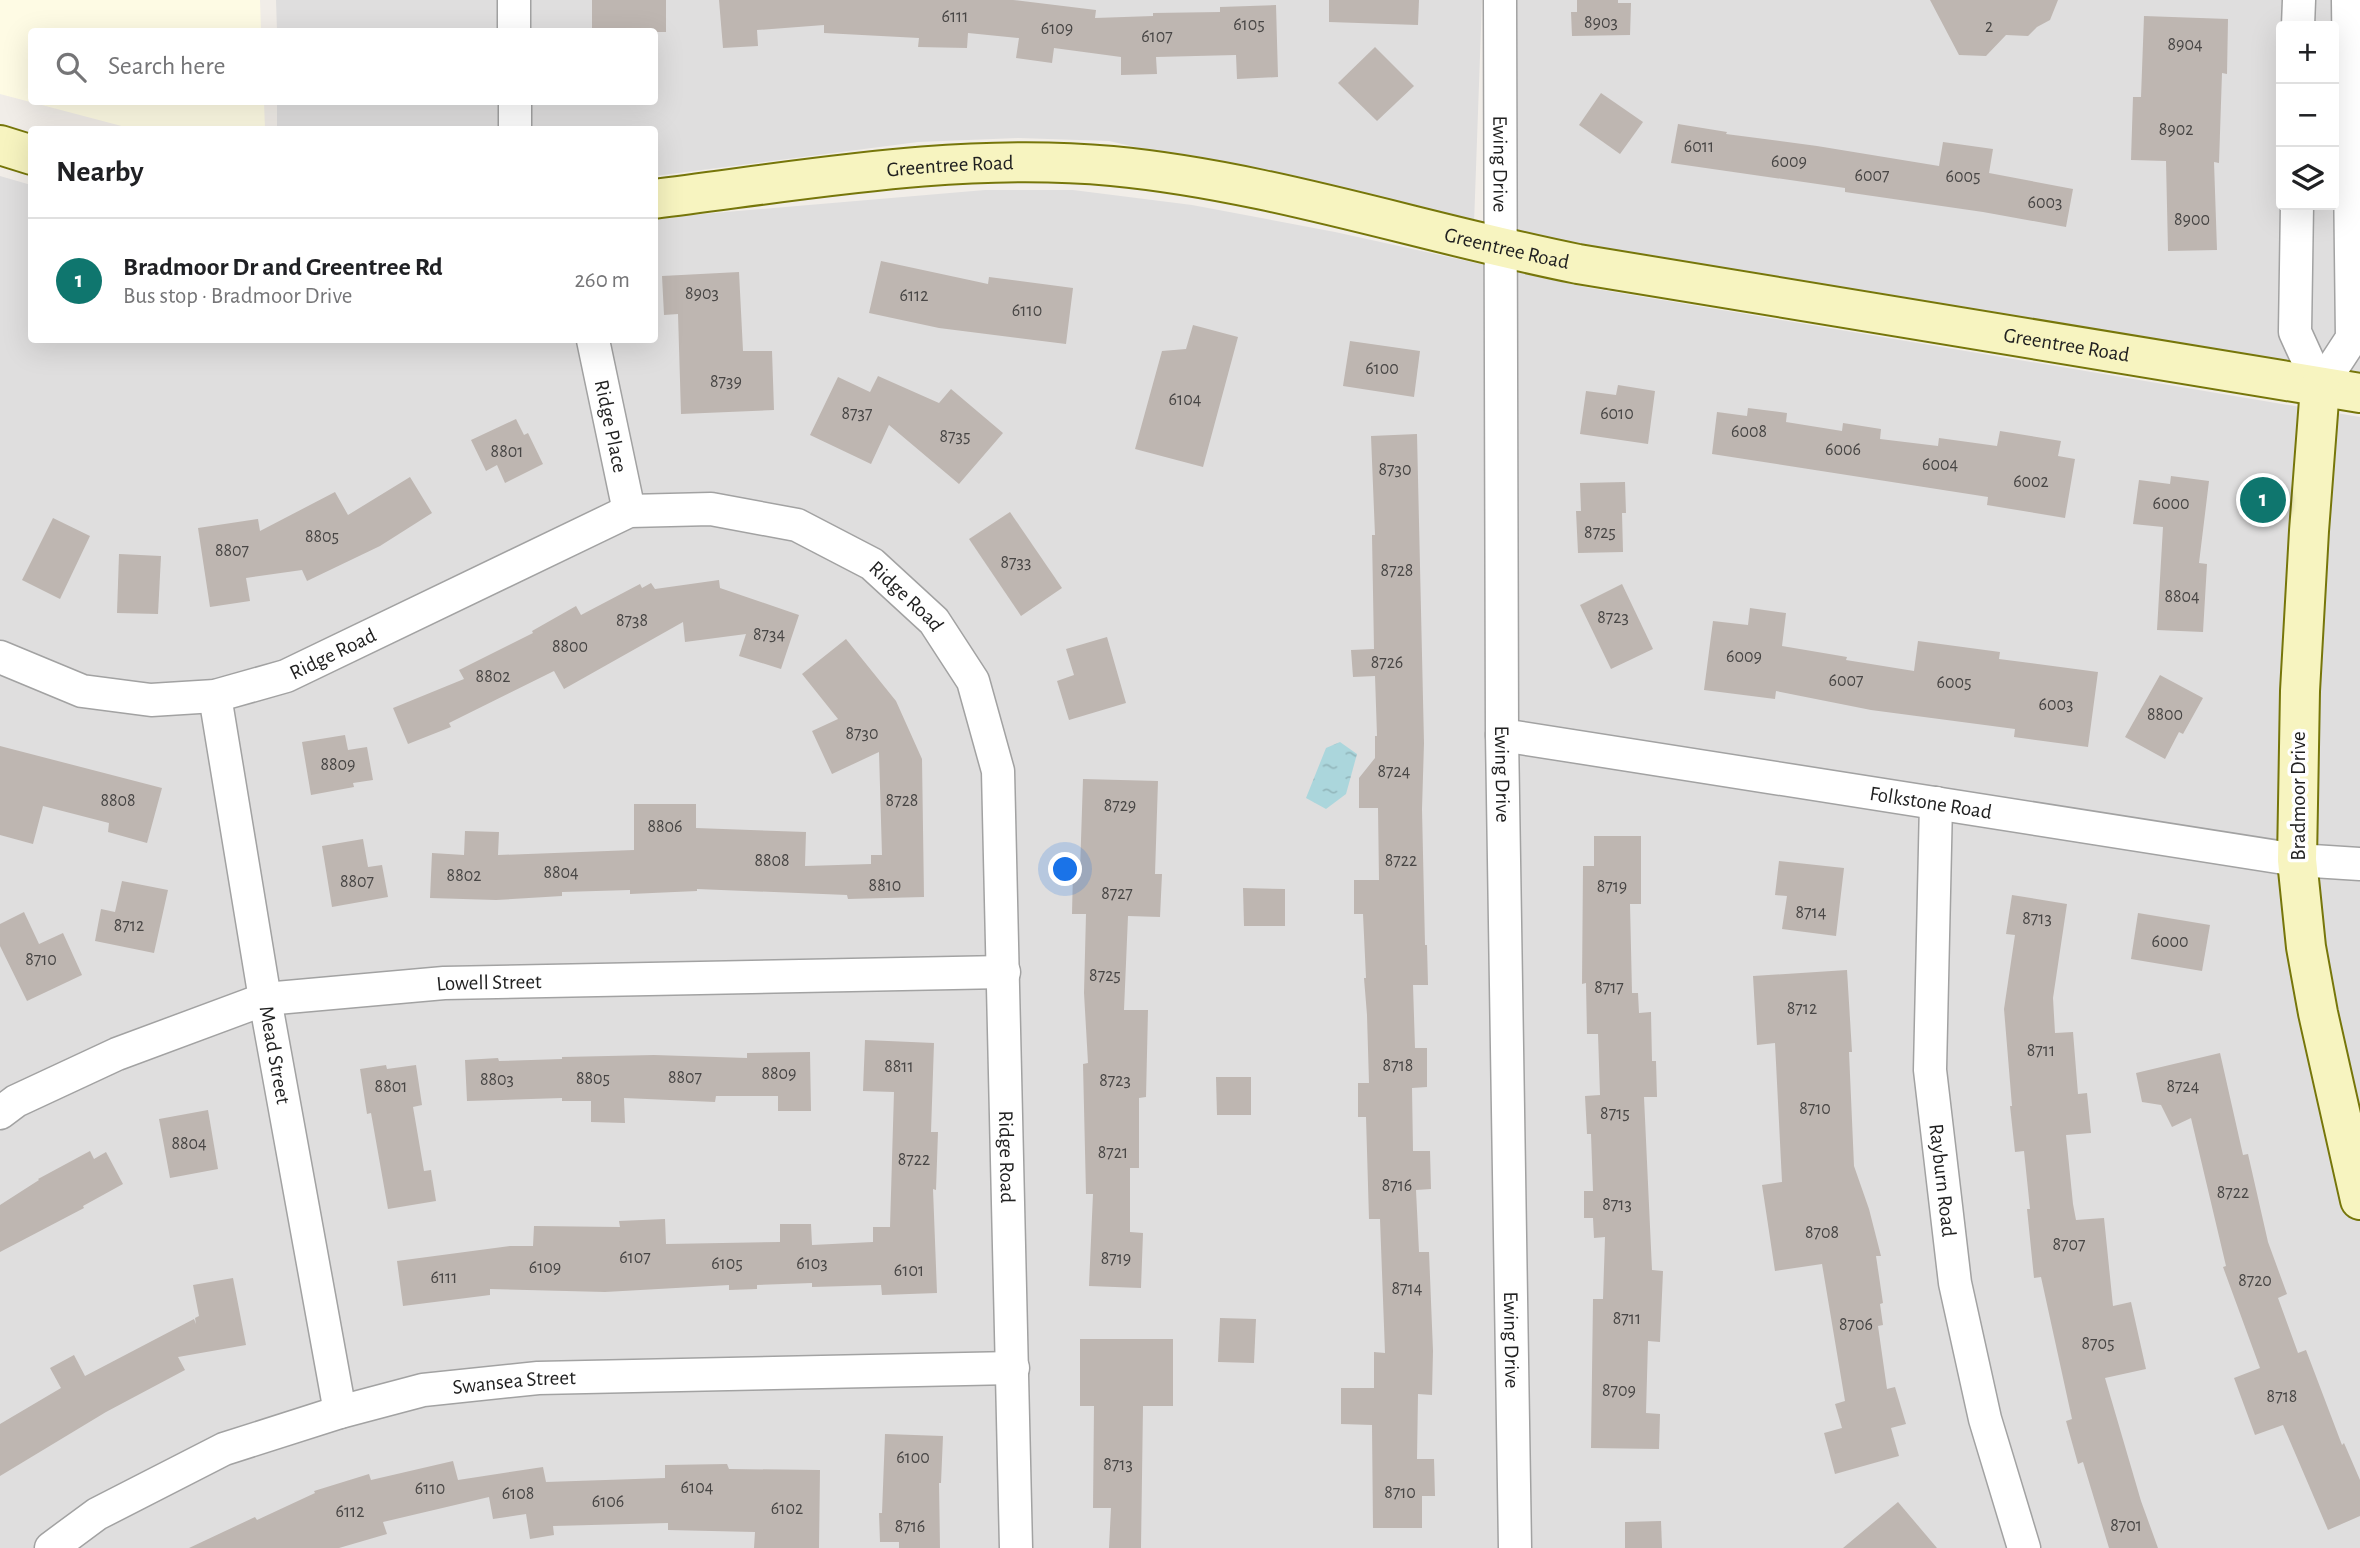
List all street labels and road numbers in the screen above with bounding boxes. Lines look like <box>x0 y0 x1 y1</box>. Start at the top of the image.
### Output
street label: Ewing Drive <box>1490 115 1511 213</box>
street label: Greentree Road <box>886 152 1014 180</box>
street label: Greentree Road <box>1443 223 1571 273</box>
street label: Greentree Road <box>2002 324 2131 365</box>
street label: Ridge Place <box>591 378 631 475</box>
street label: Ridge Road <box>865 557 948 635</box>
street label: Ridge Road <box>286 624 379 683</box>
street label: Ewing Drive <box>1491 725 1514 823</box>
street label: Bradmoor Drive <box>2288 731 2309 861</box>
street label: Folkstone Road <box>1868 782 1993 822</box>
street label: Lowell Street <box>435 971 542 994</box>
street label: Mead Street <box>256 1004 294 1106</box>
street label: Ridge Road <box>995 1110 1019 1204</box>
street label: Rayburn Road <box>1926 1122 1960 1238</box>
street label: Ewing Drive <box>1500 1291 1523 1389</box>
street label: Swansea Street <box>451 1367 576 1397</box>

